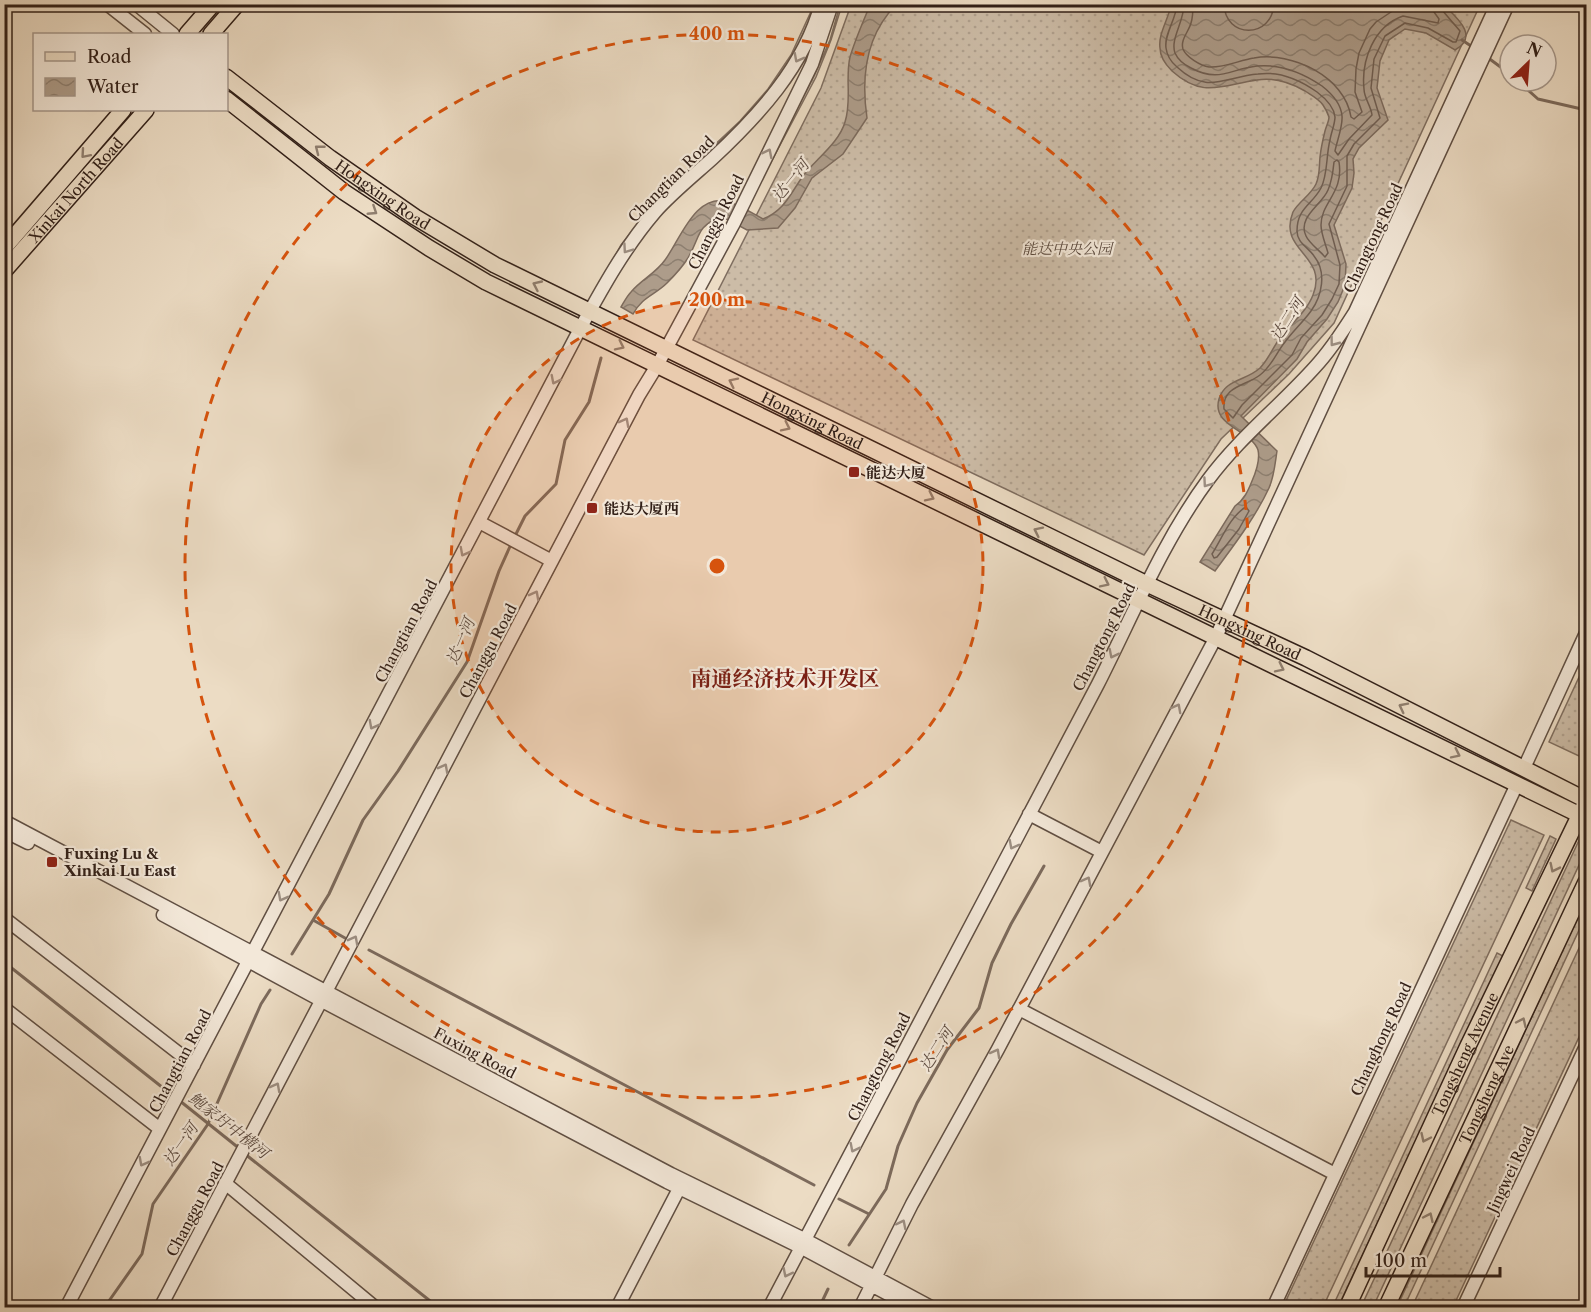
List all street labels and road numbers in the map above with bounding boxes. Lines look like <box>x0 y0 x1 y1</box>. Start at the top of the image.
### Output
street label: Changtian Road <box>624 132 718 226</box>
street label: Xinkai North Road <box>23 133 127 247</box>
street label: Hongxing Road <box>332 155 434 233</box>
street label: Changgu Road <box>684 171 748 273</box>
street label: Changtong Road <box>1339 180 1407 296</box>
street label: Hongxing Road <box>759 387 866 453</box>
street label: Changtian Road <box>371 576 441 686</box>
street label: Changtong Road <box>1069 580 1139 694</box>
street label: Changgu Road <box>455 600 521 702</box>
street label: Hongxing Road <box>1196 600 1304 664</box>
street label: Changhong Road <box>1346 979 1416 1099</box>
street label: Tongsheng Avenue <box>1428 988 1502 1118</box>
street label: Changtian Road <box>145 1006 215 1116</box>
street label: Changtong Road <box>844 1010 914 1124</box>
street label: Fuxing Road <box>431 1023 519 1083</box>
street label: Tongsheng Ave <box>1456 1042 1518 1148</box>
street label: Jingwei Road <box>1482 1124 1539 1218</box>
street label: Changgu Road <box>162 1158 228 1260</box>

